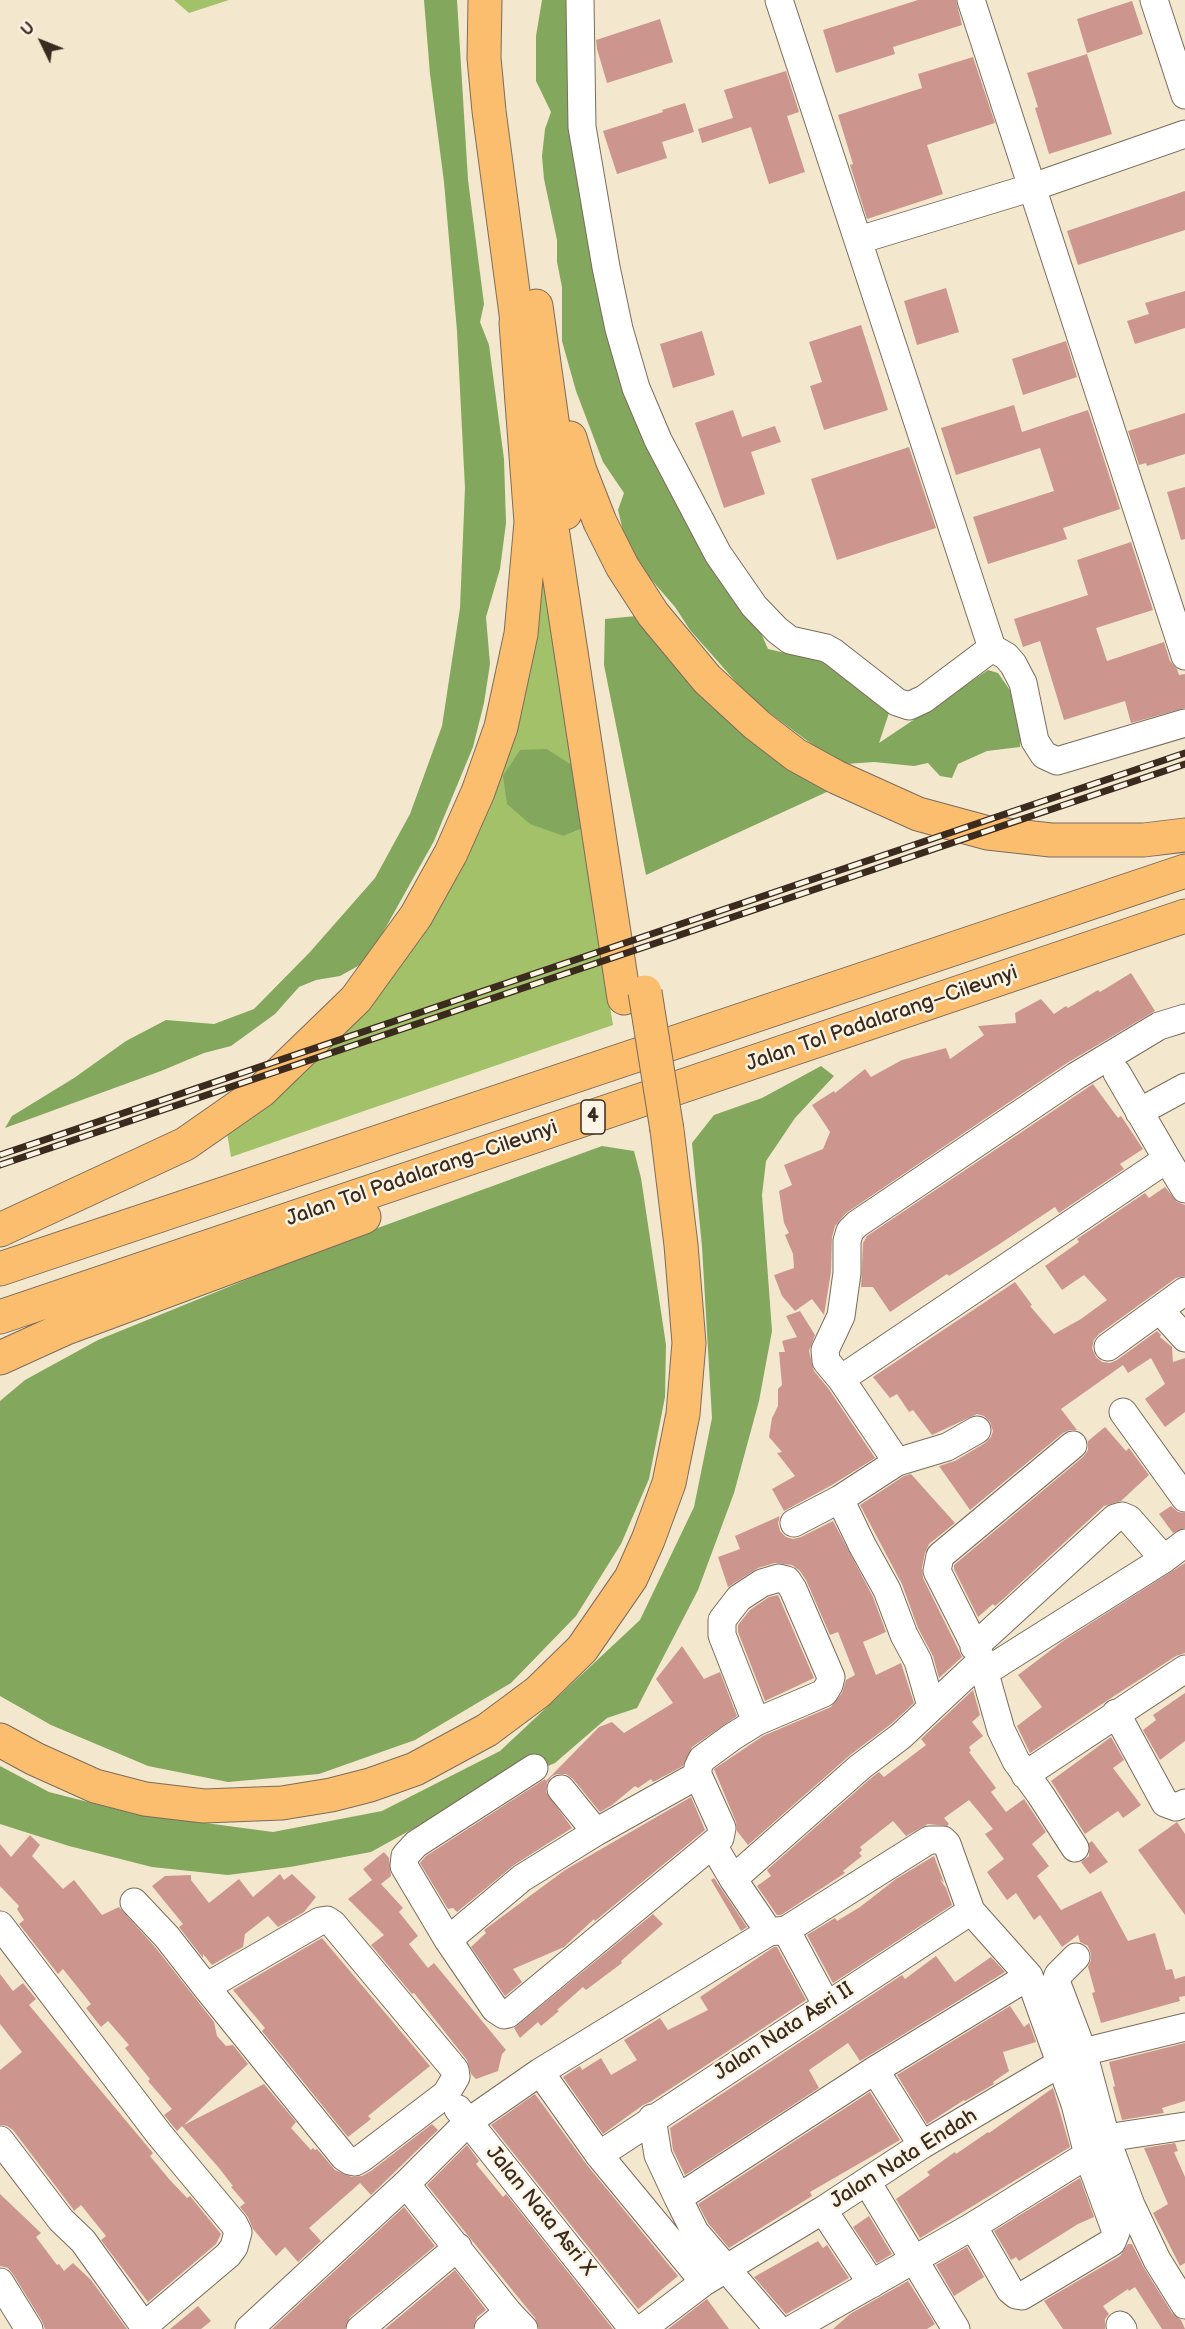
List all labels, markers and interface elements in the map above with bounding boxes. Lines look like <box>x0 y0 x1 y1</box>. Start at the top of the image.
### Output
north arrow <box>12 12 72 72</box>
text: U <box>18 19 39 40</box>
street label: Jalan Tol Padalarang–Cileunyi <box>743 961 1021 1077</box>
road number: 4 <box>581 1100 605 1134</box>
street label: Jalan Tol Padalarang–Cileunyi <box>283 1116 561 1232</box>
street label: Jalan Nata Asri II <box>710 1978 858 2086</box>
street label: Jalan Nata Endah <box>826 2104 982 2214</box>
street label: Jalan Nata Asri X <box>480 2141 600 2281</box>

